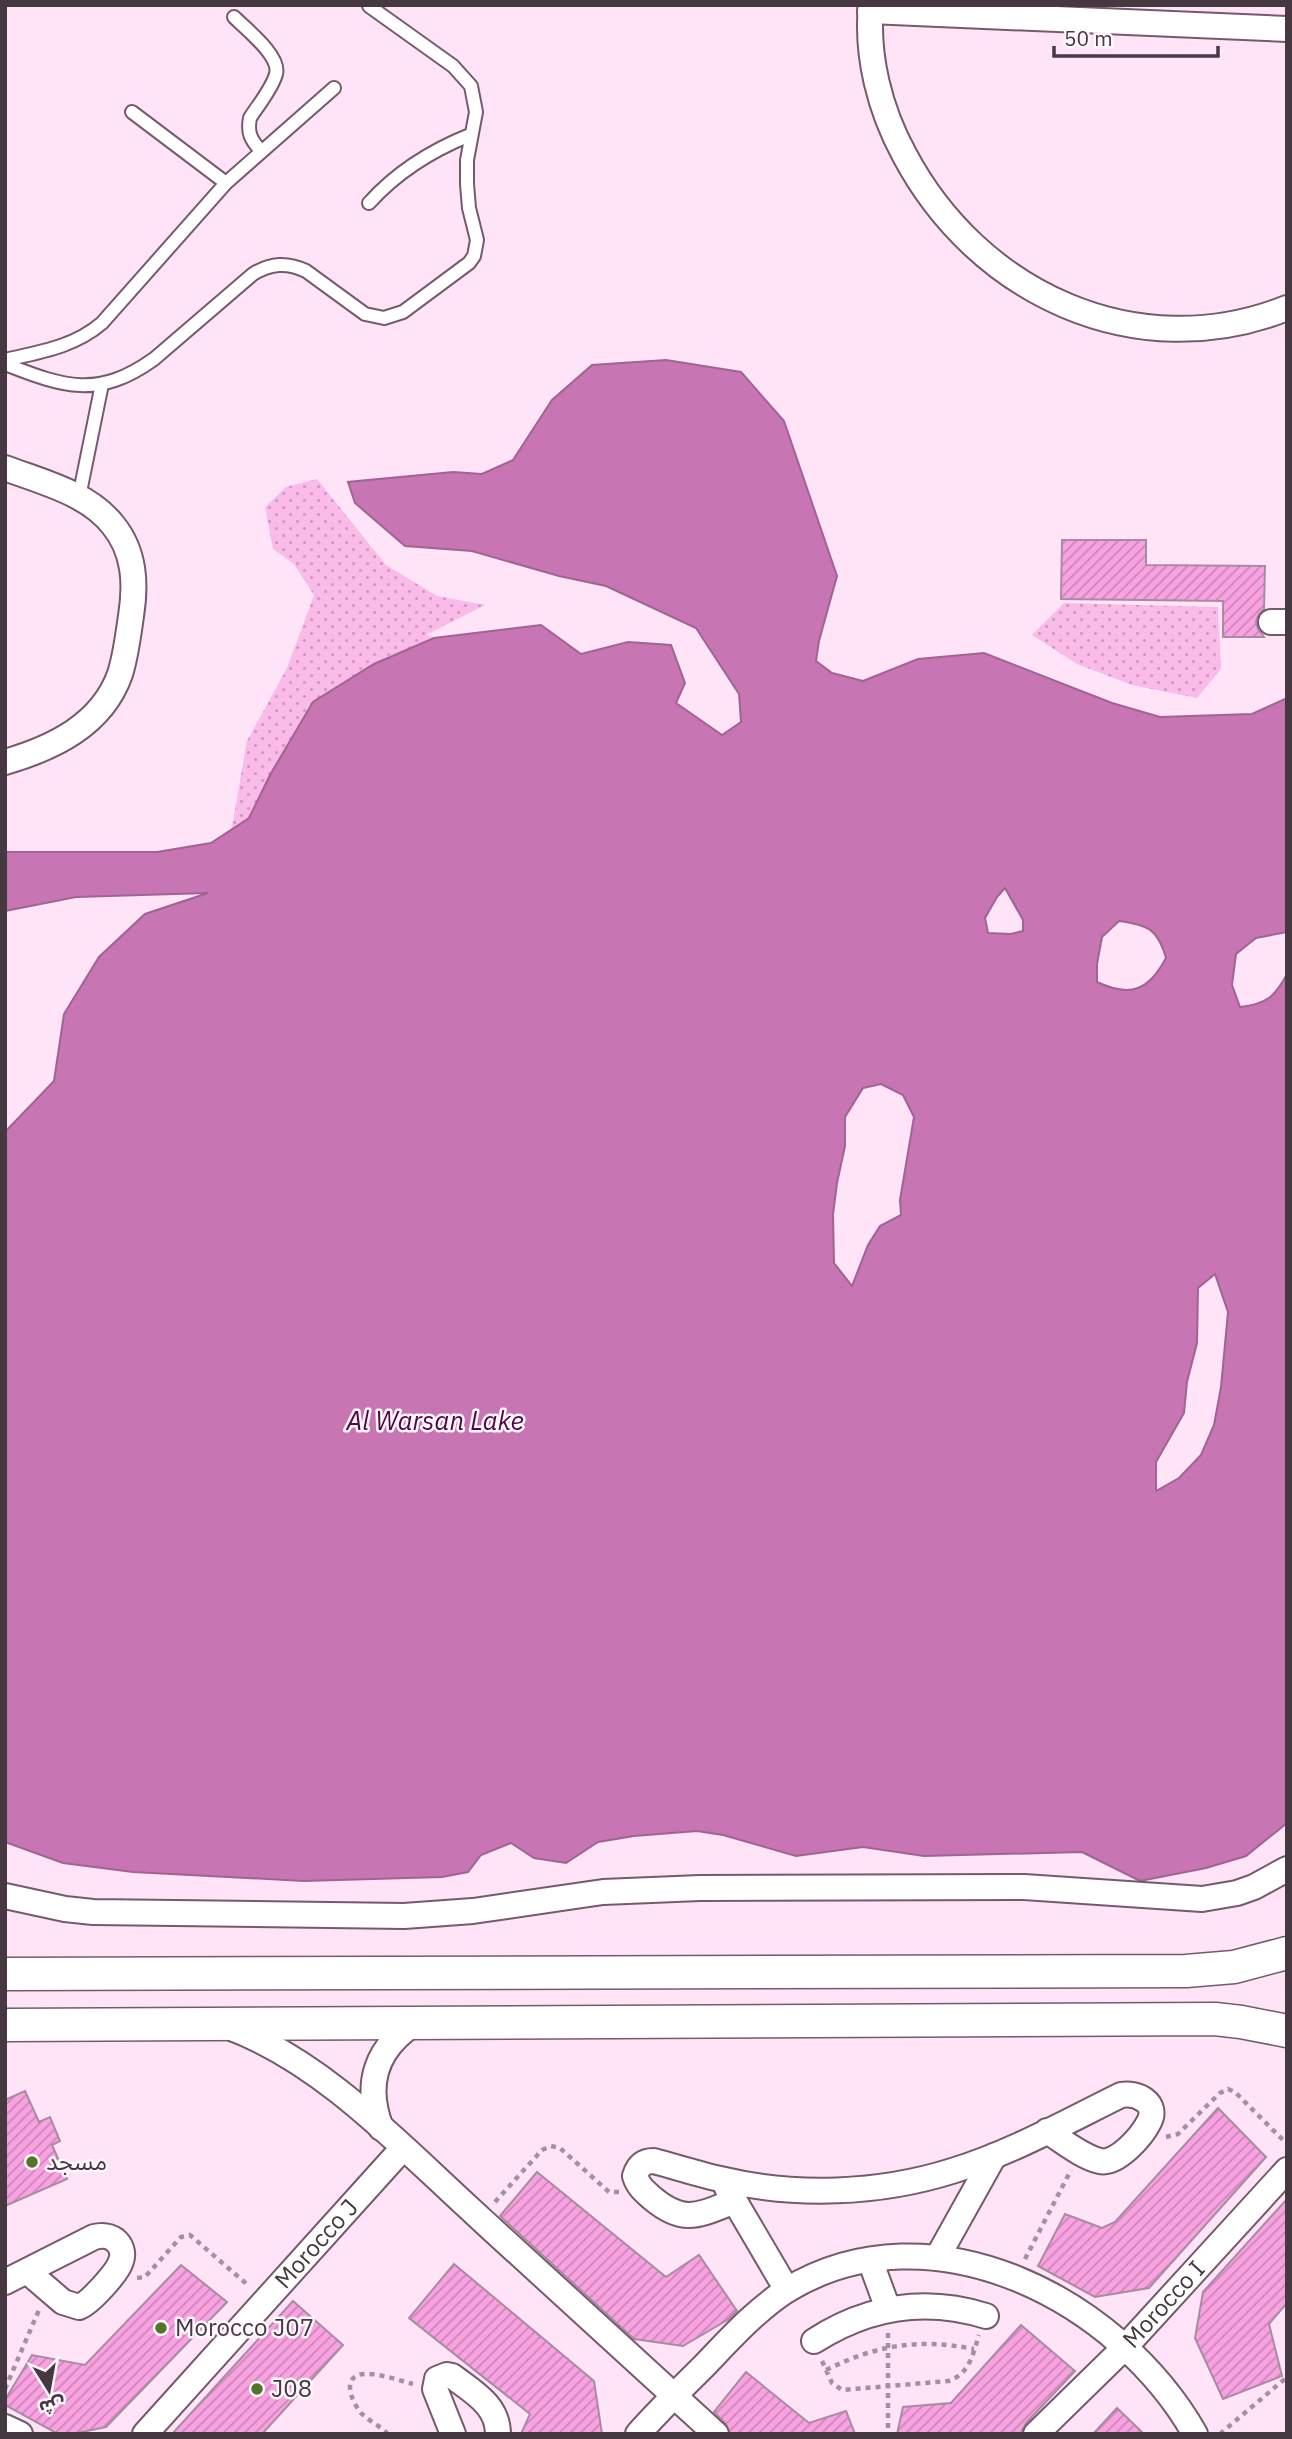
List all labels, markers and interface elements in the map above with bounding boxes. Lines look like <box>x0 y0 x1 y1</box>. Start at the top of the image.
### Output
scale bar <box>1054 14 1218 58</box>
text: 50 m <box>1064 24 1113 52</box>
water label: Al Warsan Lake <box>345 1403 524 1437</box>
place label: مسجد <box>46 2145 107 2177</box>
marker: مسجد <box>24 2154 40 2170</box>
street label: Morocco J <box>267 2192 365 2295</box>
street label: Morocco I <box>1115 2253 1211 2354</box>
place label: Morocco J07 <box>175 2311 314 2343</box>
marker: Morocco J07 <box>153 2320 169 2336</box>
north arrow <box>14 2355 84 2425</box>
place label: J08 <box>271 2372 312 2404</box>
marker: J08 <box>249 2381 265 2397</box>
text: ش <box>37 2392 67 2421</box>

